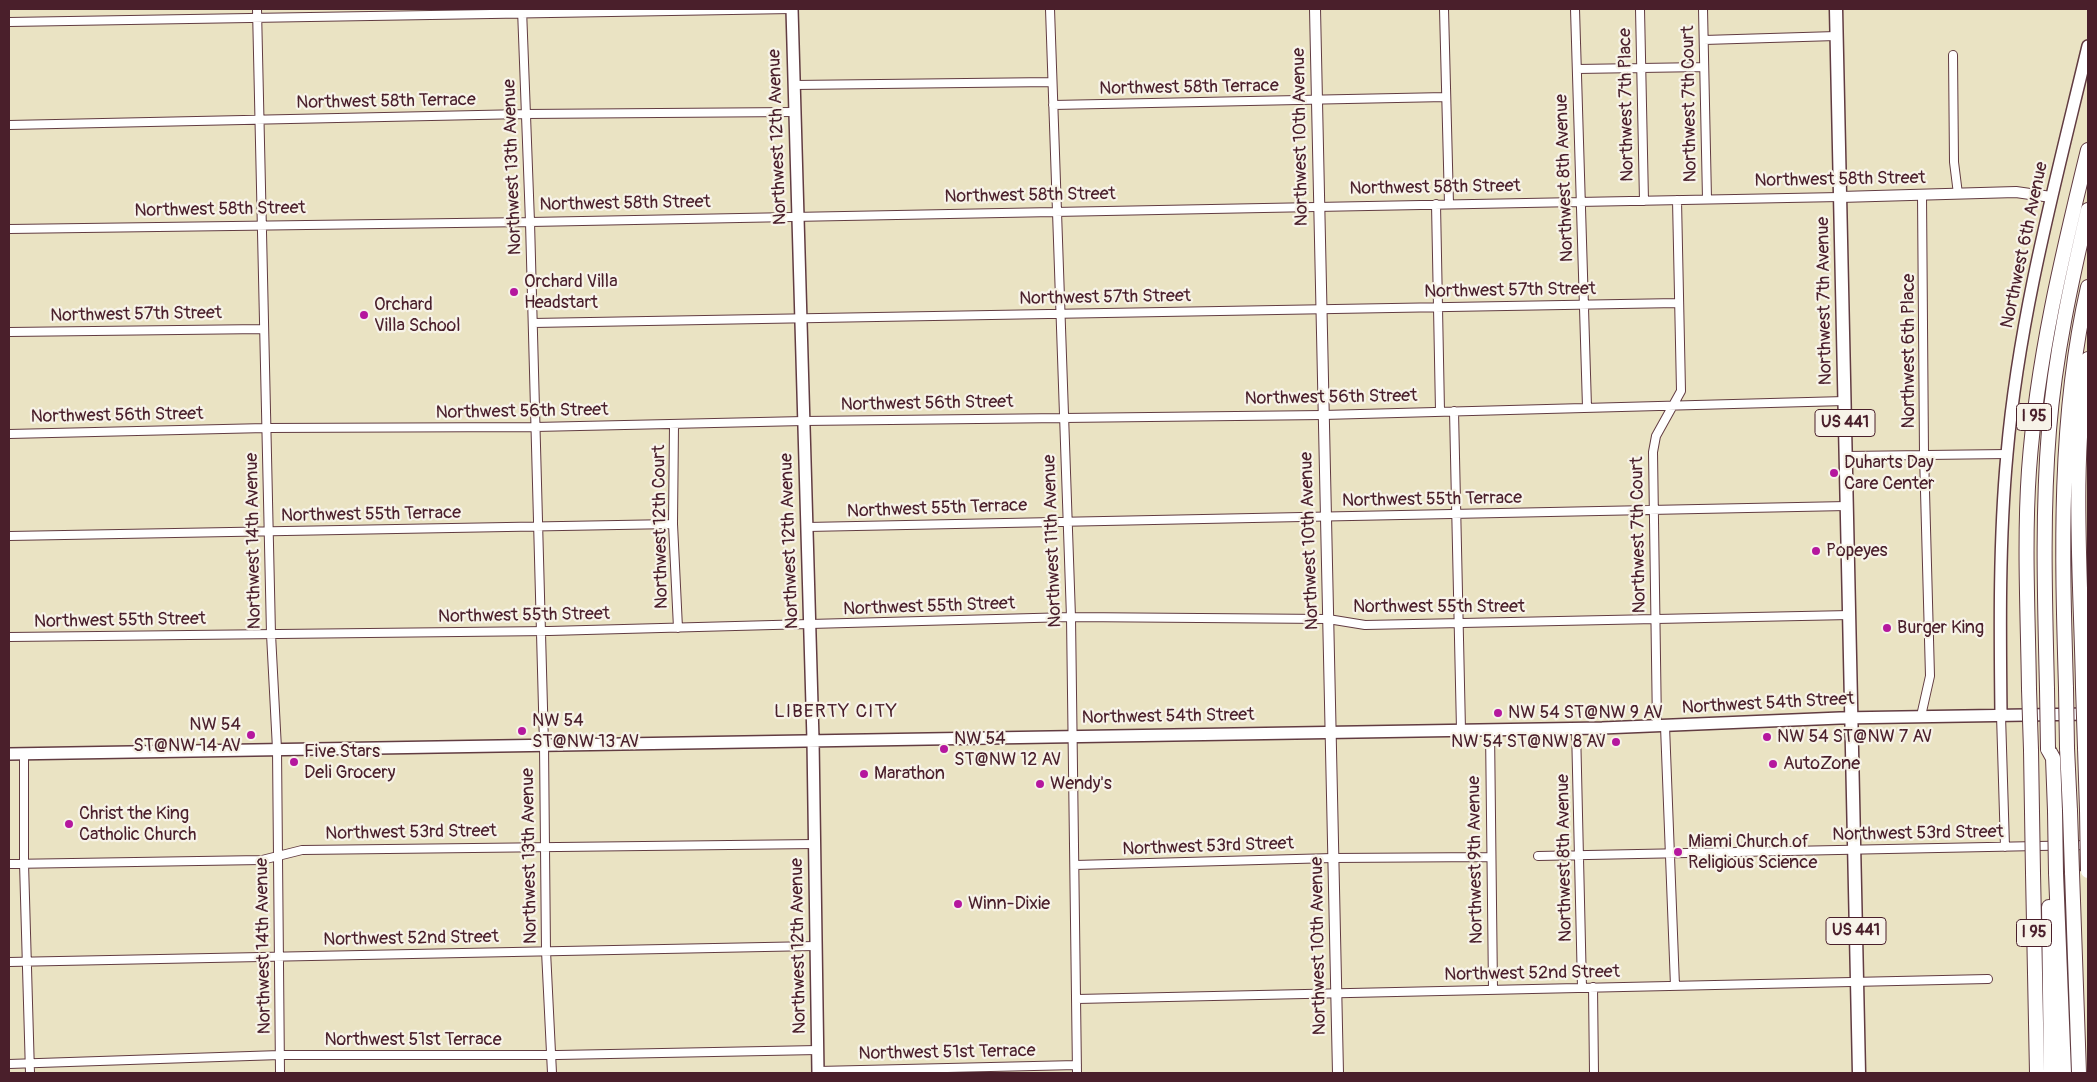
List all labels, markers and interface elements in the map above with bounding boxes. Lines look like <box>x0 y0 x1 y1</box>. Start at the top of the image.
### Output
street label: Northwest 7th Court <box>1678 25 1702 183</box>
street label: Northwest 7th Place <box>1615 28 1639 182</box>
street label: Northwest 10th Avenue <box>1289 48 1313 226</box>
street label: Northwest 12th Avenue <box>764 49 792 225</box>
street label: Northwest 58th Terrace <box>1099 76 1279 100</box>
street label: Northwest 13th Avenue <box>499 79 527 255</box>
street label: Northwest 58th Terrace <box>296 90 476 114</box>
street label: Northwest 8th Avenue <box>1551 94 1579 262</box>
street label: Northwest 6th Avenue <box>1997 160 2053 330</box>
street label: Northwest 58th Street <box>1754 168 1926 192</box>
street label: Northwest 58th Street <box>1349 176 1521 200</box>
street label: Northwest 58th Street <box>944 184 1116 208</box>
street label: Northwest 58th Street <box>539 192 711 216</box>
street label: Northwest 58th Street <box>134 198 306 222</box>
street label: Northwest 7th Avenue <box>1813 217 1837 385</box>
place label: Orchard Villa Headstart <box>524 271 618 314</box>
street label: Northwest 6th Place <box>1898 274 1920 428</box>
street label: Northwest 57th Street <box>1424 279 1596 303</box>
marker: Orchard Villa Headstart <box>508 286 520 298</box>
street label: Northwest 57th Street <box>1019 286 1191 310</box>
place label: Orchard Villa School <box>374 294 461 336</box>
street label: Northwest 57th Street <box>50 303 222 327</box>
marker: Orchard Villa School <box>358 309 370 321</box>
street label: Northwest 56th Street <box>1244 386 1418 410</box>
street label: Northwest 56th Street <box>840 392 1014 416</box>
street label: Northwest 56th Street <box>435 400 609 424</box>
street label: Northwest 56th Street <box>30 404 204 428</box>
road number: I 95 <box>2016 404 2052 431</box>
road number: US 441 <box>1815 409 1875 436</box>
street label: Northwest 12th Court <box>649 445 673 609</box>
street label: Northwest 10th Avenue <box>1296 451 1324 631</box>
place label: Duharts Day Care Center <box>1844 452 1935 494</box>
street label: Northwest 14th Avenue <box>242 453 266 629</box>
street label: Northwest 12th Avenue <box>776 453 804 629</box>
street label: Northwest 11th Avenue <box>1039 454 1067 628</box>
street label: Northwest 7th Court <box>1627 456 1651 614</box>
marker: Duharts Day Care Center <box>1828 467 1840 479</box>
street label: Northwest 55th Terrace <box>1342 488 1522 512</box>
street label: Northwest 55th Terrace <box>847 495 1027 523</box>
street label: Northwest 55th Terrace <box>281 503 461 527</box>
place label: Popeyes <box>1826 540 1888 562</box>
marker: Popeyes <box>1810 545 1822 557</box>
street label: Northwest 55th Street <box>843 593 1015 621</box>
street label: Northwest 55th Street <box>1353 596 1525 618</box>
street label: Northwest 55th Street <box>438 604 610 628</box>
street label: Northwest 55th Street <box>34 609 206 633</box>
place label: Burger King <box>1897 617 1984 639</box>
marker: Burger King <box>1881 622 1893 634</box>
street label: Northwest 54th Street <box>1681 689 1855 719</box>
district label: LIBERTY CITY <box>772 701 900 723</box>
place label: NW 54 ST@NW 9 AV <box>1508 702 1663 724</box>
street label: Northwest 54th Street <box>1081 705 1255 729</box>
marker: NW 54 ST@NW 9 AV <box>1492 707 1504 719</box>
place label: NW 54 ST@NW 13 AV <box>532 710 639 752</box>
place label: NW 54 ST@NW 14 AV <box>133 714 241 756</box>
marker: NW 54 ST@NW 13 AV <box>516 725 528 737</box>
place label: NW 54 ST@NW 7 AV <box>1777 726 1932 748</box>
place label: NW 54 ST@NW 12 AV <box>954 728 1061 771</box>
marker: NW 54 ST@NW 14 AV <box>245 729 257 741</box>
place label: NW 54 ST@NW 8 AV <box>1451 731 1606 753</box>
marker: NW 54 ST@NW 7 AV <box>1761 731 1773 743</box>
marker: NW 54 ST@NW 8 AV <box>1610 736 1622 748</box>
place label: Five Stars Deli Grocery <box>304 741 395 784</box>
marker: NW 54 ST@NW 12 AV <box>938 743 950 755</box>
place label: AutoZone <box>1783 753 1860 775</box>
marker: Five Stars Deli Grocery <box>288 756 300 768</box>
marker: AutoZone <box>1767 758 1779 770</box>
place label: Marathon <box>874 763 945 785</box>
street label: Northwest 13th Avenue <box>518 768 542 944</box>
marker: Marathon <box>858 768 870 780</box>
place label: Wendy's <box>1050 773 1112 795</box>
street label: Northwest 8th Avenue <box>1553 774 1577 942</box>
street label: Northwest 9th Avenue <box>1464 776 1488 944</box>
marker: Wendy's <box>1034 778 1046 790</box>
place label: Christ the King Catholic Church <box>79 803 196 846</box>
marker: Christ the King Catholic Church <box>63 818 75 830</box>
street label: Northwest 53rd Street <box>325 821 497 845</box>
street label: Northwest 53rd Street <box>1832 822 2004 846</box>
place label: Miami Church of Religious Science <box>1688 831 1817 874</box>
street label: Northwest 53rd Street <box>1122 833 1294 861</box>
marker: Miami Church of Religious Science <box>1672 846 1684 858</box>
street label: Northwest 10th Avenue <box>1307 857 1331 1035</box>
street label: Northwest 14th Avenue <box>252 858 276 1034</box>
street label: Northwest 12th Avenue <box>787 858 811 1034</box>
place label: Winn-Dixie <box>968 893 1050 915</box>
marker: Winn-Dixie <box>952 898 964 910</box>
road number: US 441 <box>1826 918 1886 944</box>
road number: I 95 <box>2016 920 2052 946</box>
street label: Northwest 52nd Street <box>323 927 499 951</box>
street label: Northwest 52nd Street <box>1444 962 1620 986</box>
street label: Northwest 51st Terrace <box>324 1029 502 1051</box>
street label: Northwest 51st Terrace <box>858 1041 1036 1065</box>

